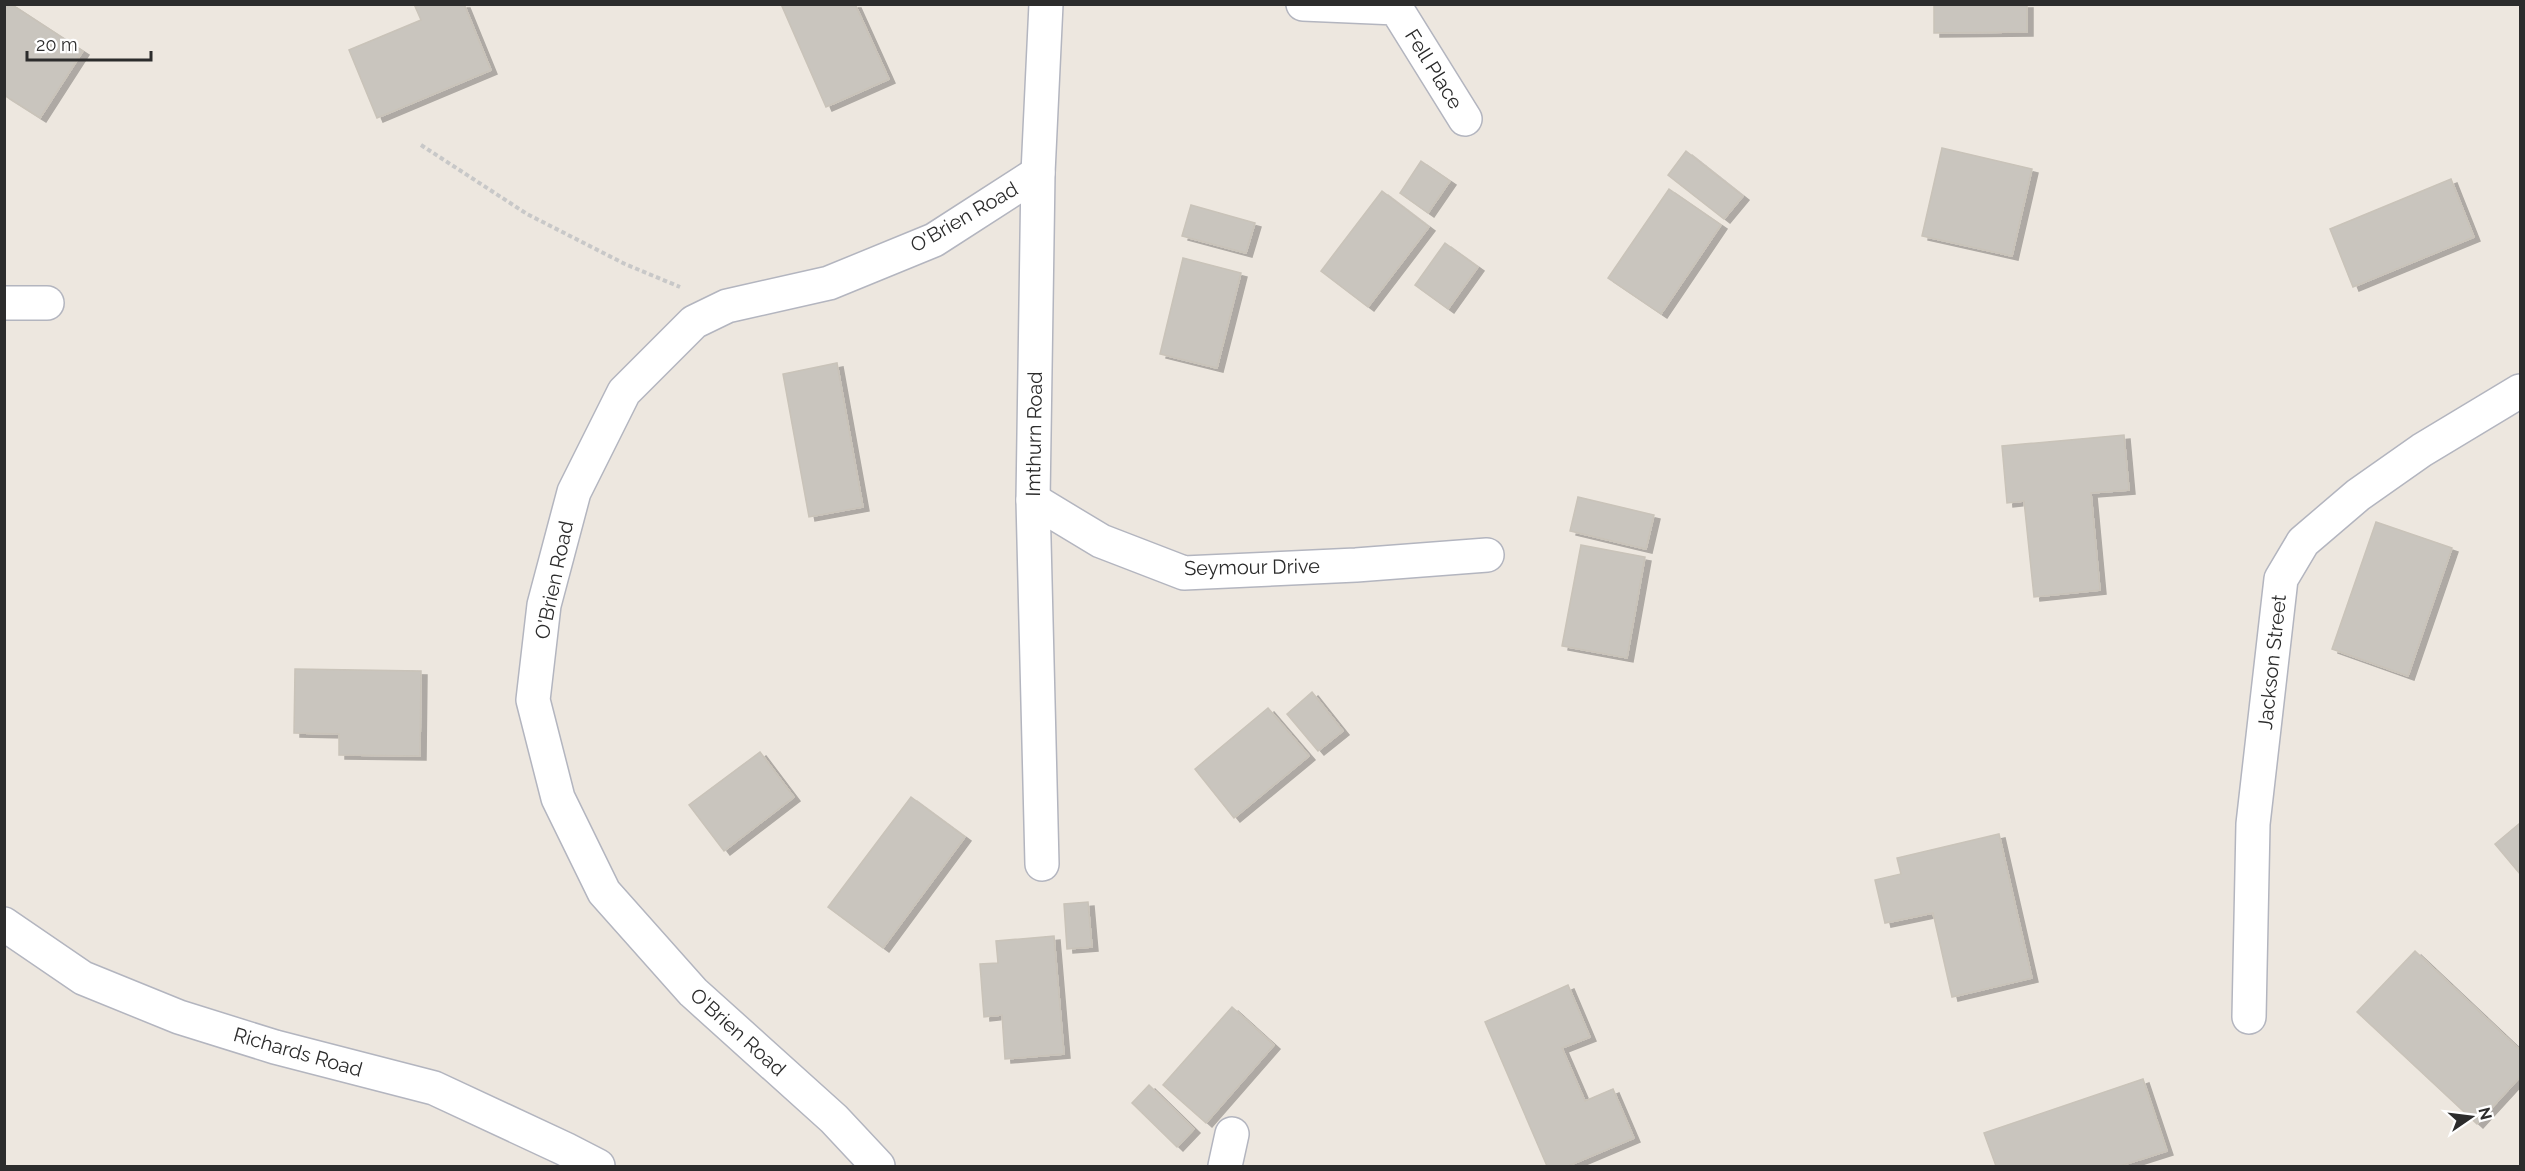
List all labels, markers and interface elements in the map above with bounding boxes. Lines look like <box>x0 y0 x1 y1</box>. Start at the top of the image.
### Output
scale bar <box>27 24 152 62</box>
street label: Fell Place <box>1400 25 1468 114</box>
text: 20 m <box>36 34 78 55</box>
street label: O'Brien Road <box>906 177 1022 257</box>
street label: Imthurn Road <box>1021 371 1047 497</box>
street label: O'Brien Road <box>530 519 578 641</box>
street label: Seymour Drive <box>1184 554 1320 580</box>
street label: Jackson Street <box>2253 593 2291 731</box>
street label: O'Brien Road <box>685 983 791 1081</box>
street label: Richards Road <box>231 1022 365 1082</box>
north arrow <box>2441 1087 2501 1147</box>
text: N <box>2474 1105 2496 1122</box>

